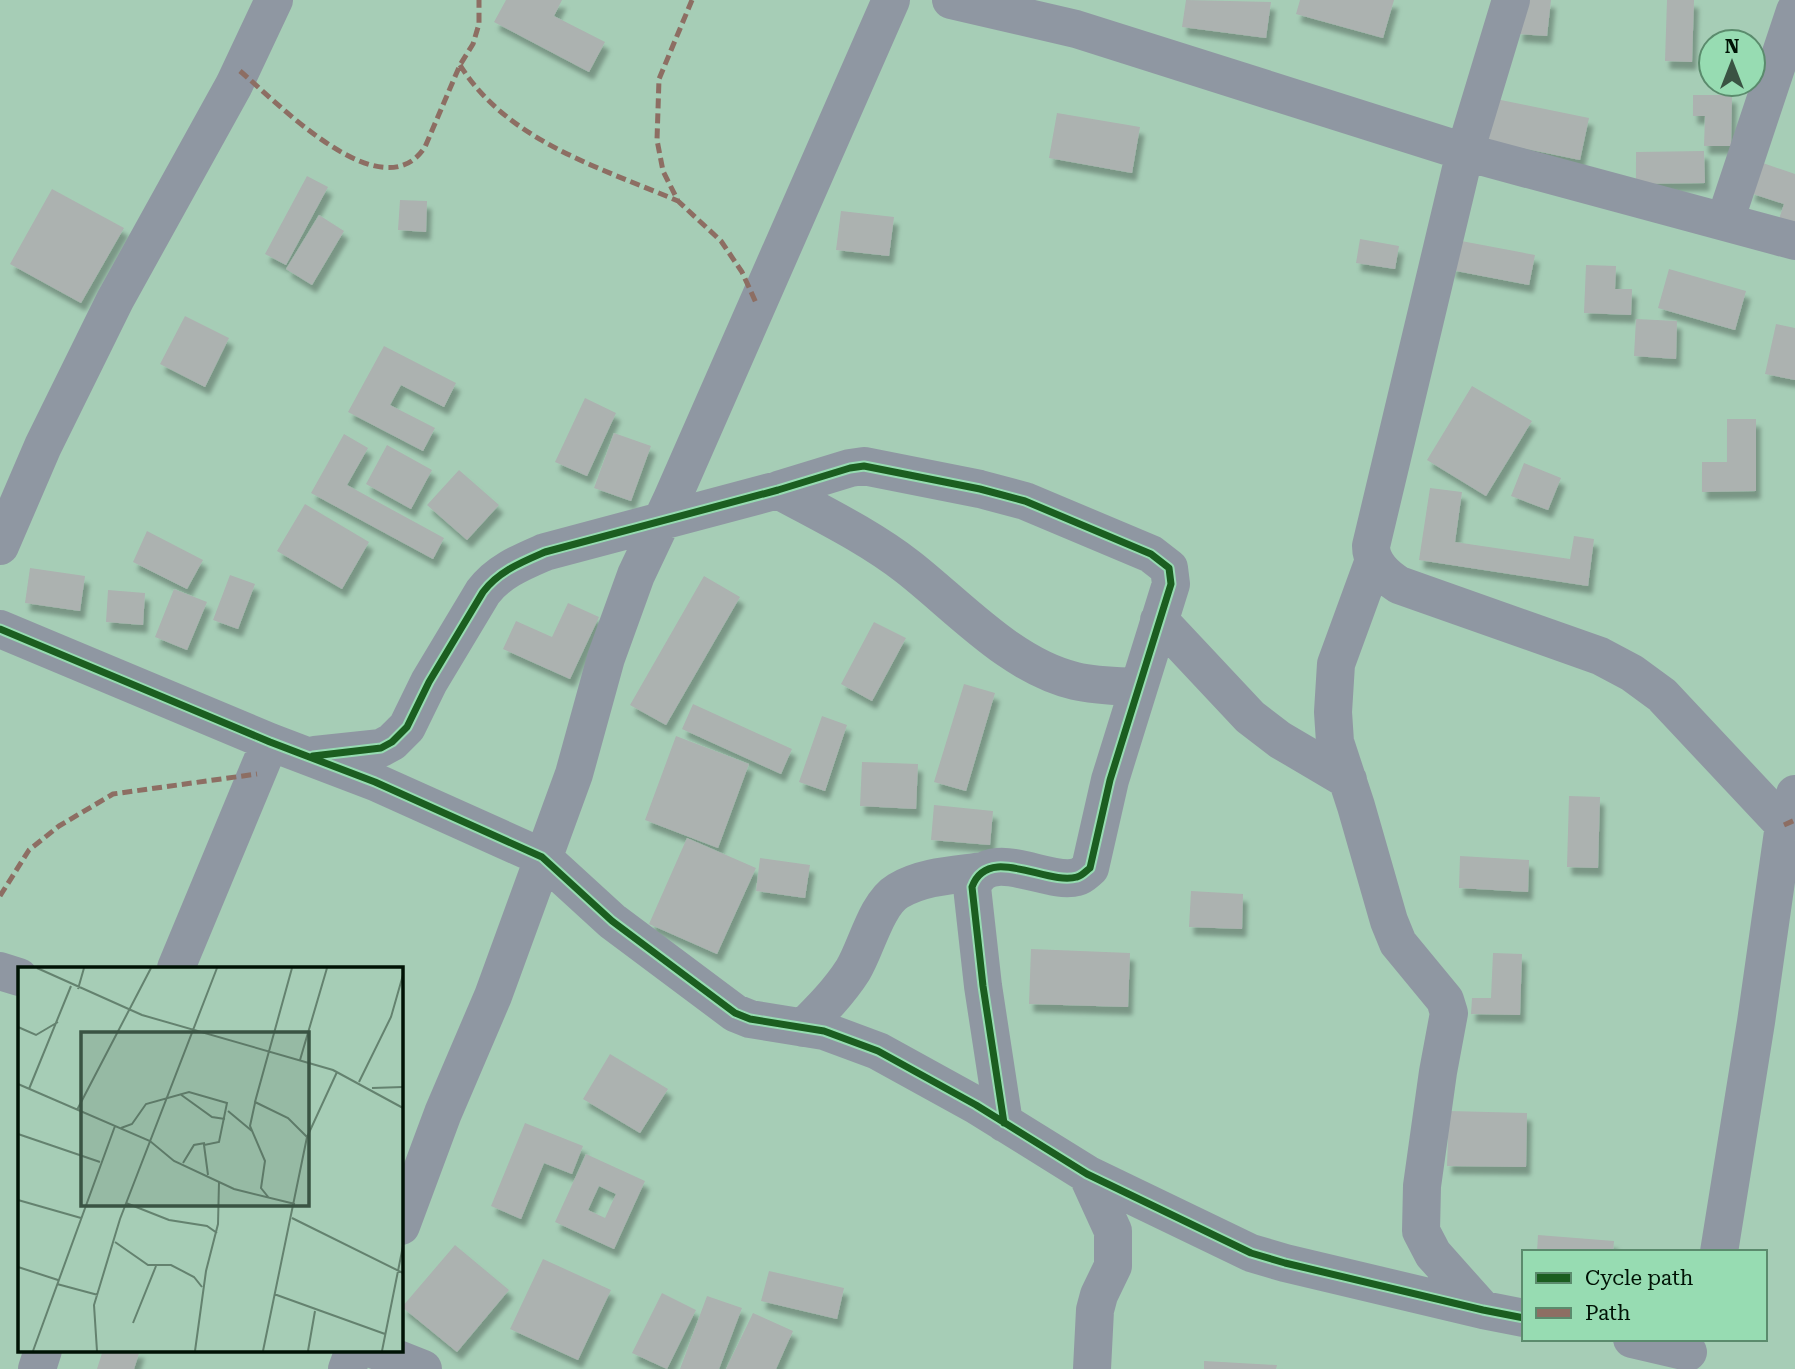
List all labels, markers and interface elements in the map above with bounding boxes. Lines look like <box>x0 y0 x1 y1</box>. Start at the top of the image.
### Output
north arrow <box>1697 28 1767 98</box>
text: N <box>1725 35 1740 58</box>
inset map <box>18 967 402 1352</box>
legend <box>1522 1250 1767 1341</box>
text: Cycle path <box>1585 1266 1694 1290</box>
text: Path <box>1585 1301 1631 1325</box>

